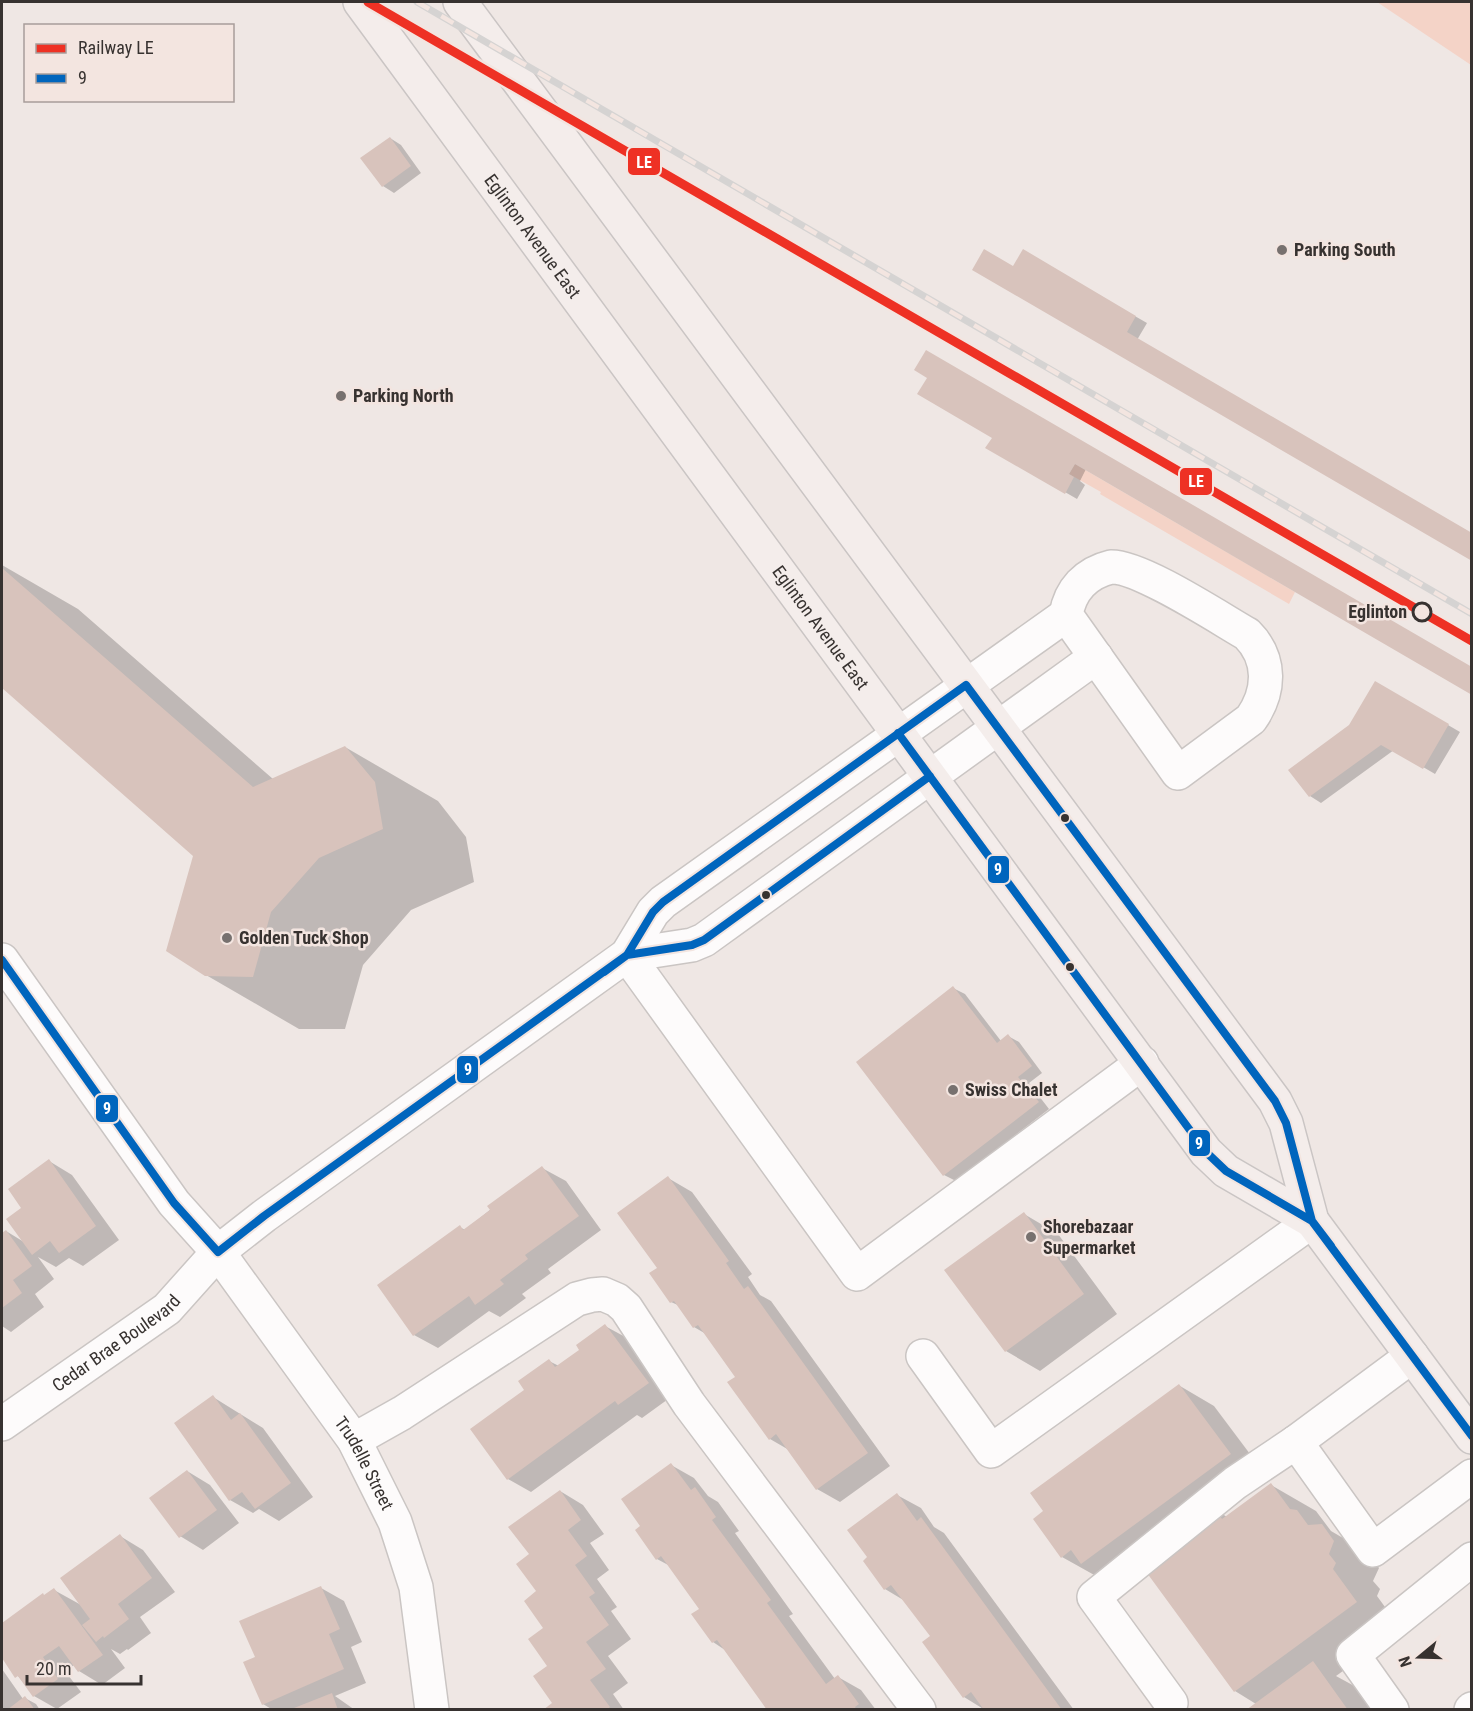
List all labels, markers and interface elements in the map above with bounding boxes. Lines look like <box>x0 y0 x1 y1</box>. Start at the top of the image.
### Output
legend <box>24 24 234 102</box>
text: Railway LE <box>78 37 154 58</box>
text: 9 <box>78 67 87 88</box>
line badge: LE <box>627 147 661 176</box>
text: LE <box>636 153 652 172</box>
street label: Eglinton Avenue East <box>480 170 585 302</box>
place label: Parking South <box>1294 239 1396 260</box>
marker: Parking South <box>1275 243 1289 257</box>
place label: Parking North <box>353 385 454 406</box>
marker: Parking North <box>334 389 348 403</box>
line badge: LE <box>1179 467 1213 496</box>
text: LE <box>1188 472 1204 491</box>
street label: Eglinton Avenue East <box>768 561 873 694</box>
place label: Eglinton <box>1348 601 1407 622</box>
marker: Eglinton <box>1412 602 1432 622</box>
unlabelled marker <box>1059 812 1071 824</box>
line badge: 9 <box>987 855 1010 884</box>
text: 9 <box>994 860 1002 879</box>
unlabelled marker <box>760 889 772 901</box>
place label: Golden Tuck Shop <box>239 927 369 948</box>
marker: Golden Tuck Shop <box>220 931 234 945</box>
unlabelled marker <box>1064 961 1076 973</box>
line badge: 9 <box>456 1055 479 1084</box>
text: 9 <box>464 1060 472 1079</box>
place label: Swiss Chalet <box>965 1079 1058 1100</box>
marker: Swiss Chalet <box>946 1083 960 1097</box>
line badge: 9 <box>95 1094 119 1123</box>
text: 9 <box>103 1099 111 1118</box>
line badge: 9 <box>1188 1129 1211 1157</box>
text: 9 <box>1195 1134 1203 1153</box>
place label: Shorebazaar Supermarket <box>1043 1216 1136 1258</box>
marker: Shorebazaar Supermarket <box>1024 1230 1038 1244</box>
street label: Cedar Brae Boulevard <box>48 1290 185 1396</box>
street label: Trudelle Street <box>330 1412 398 1513</box>
north arrow <box>1389 1627 1449 1687</box>
scale bar <box>27 1648 141 1686</box>
text: N <box>1395 1654 1416 1669</box>
text: 20 m <box>36 1658 71 1679</box>

